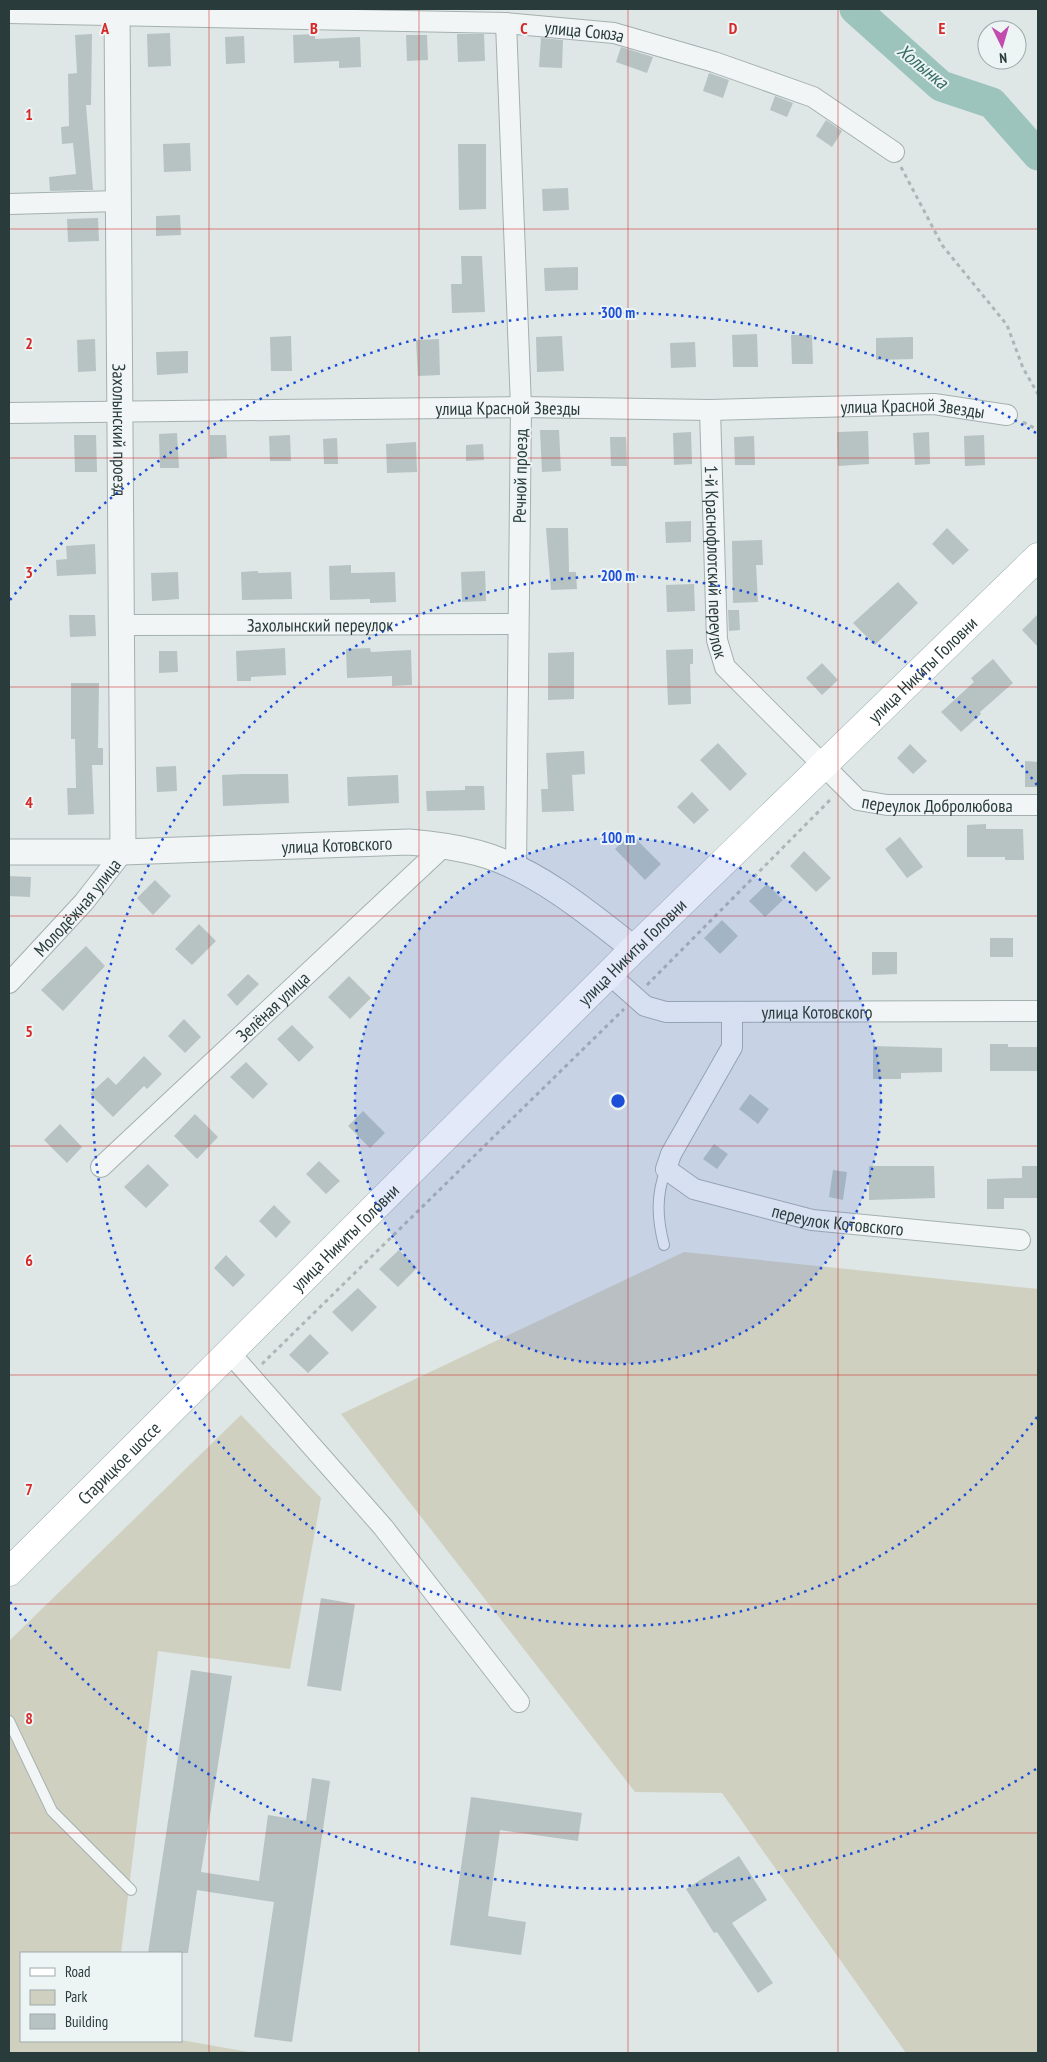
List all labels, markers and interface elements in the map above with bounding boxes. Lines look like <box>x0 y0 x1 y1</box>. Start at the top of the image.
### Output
street label: улица Союза <box>544 15 627 47</box>
text: A <box>100 18 110 38</box>
text: B <box>310 18 318 38</box>
text: C <box>520 18 528 38</box>
text: D <box>729 18 738 38</box>
text: E <box>939 18 946 38</box>
north arrow <box>977 20 1027 70</box>
water label: Холынка <box>893 38 954 95</box>
text: N <box>999 49 1008 67</box>
text: 1 <box>25 104 33 124</box>
text: 300 m <box>601 303 635 322</box>
text: 2 <box>25 333 33 353</box>
street label: Захолынский проезд <box>108 363 132 497</box>
street label: улица Красной Звезды <box>840 392 986 423</box>
street label: улица Красной Звезды <box>435 395 581 420</box>
street label: Речной проезд <box>508 428 532 523</box>
street label: 1-й Краснофлотский переулок <box>700 465 733 661</box>
text: 3 <box>25 562 33 582</box>
text: 200 m <box>601 566 635 585</box>
street label: улица Никиты Головни <box>863 611 982 727</box>
street label: Захолынский переулок <box>247 613 393 636</box>
street label: переулок Добролюбова <box>860 789 1013 817</box>
text: 4 <box>25 792 33 812</box>
text: 100 m <box>601 828 635 847</box>
street label: улица Котовского <box>281 831 393 858</box>
street label: Молодёжная улица <box>28 853 125 961</box>
street label: улица Никиты Головни <box>573 893 691 1010</box>
street label: Зелёная улица <box>231 966 314 1046</box>
street label: улица Котовского <box>762 1000 873 1023</box>
text: 5 <box>25 1021 33 1041</box>
centre of rings <box>609 1092 627 1110</box>
street label: улица Никиты Головни <box>286 1179 404 1296</box>
street label: переулок Котовского <box>770 1199 905 1240</box>
text: 6 <box>25 1250 33 1270</box>
street label: Старицкое шоссе <box>72 1416 165 1509</box>
text: 7 <box>25 1479 33 1499</box>
text: 8 <box>25 1708 33 1728</box>
legend <box>20 1952 182 2042</box>
text: Road <box>65 1962 91 1981</box>
text: Park <box>65 1987 87 2006</box>
text: Building <box>65 2012 108 2031</box>

